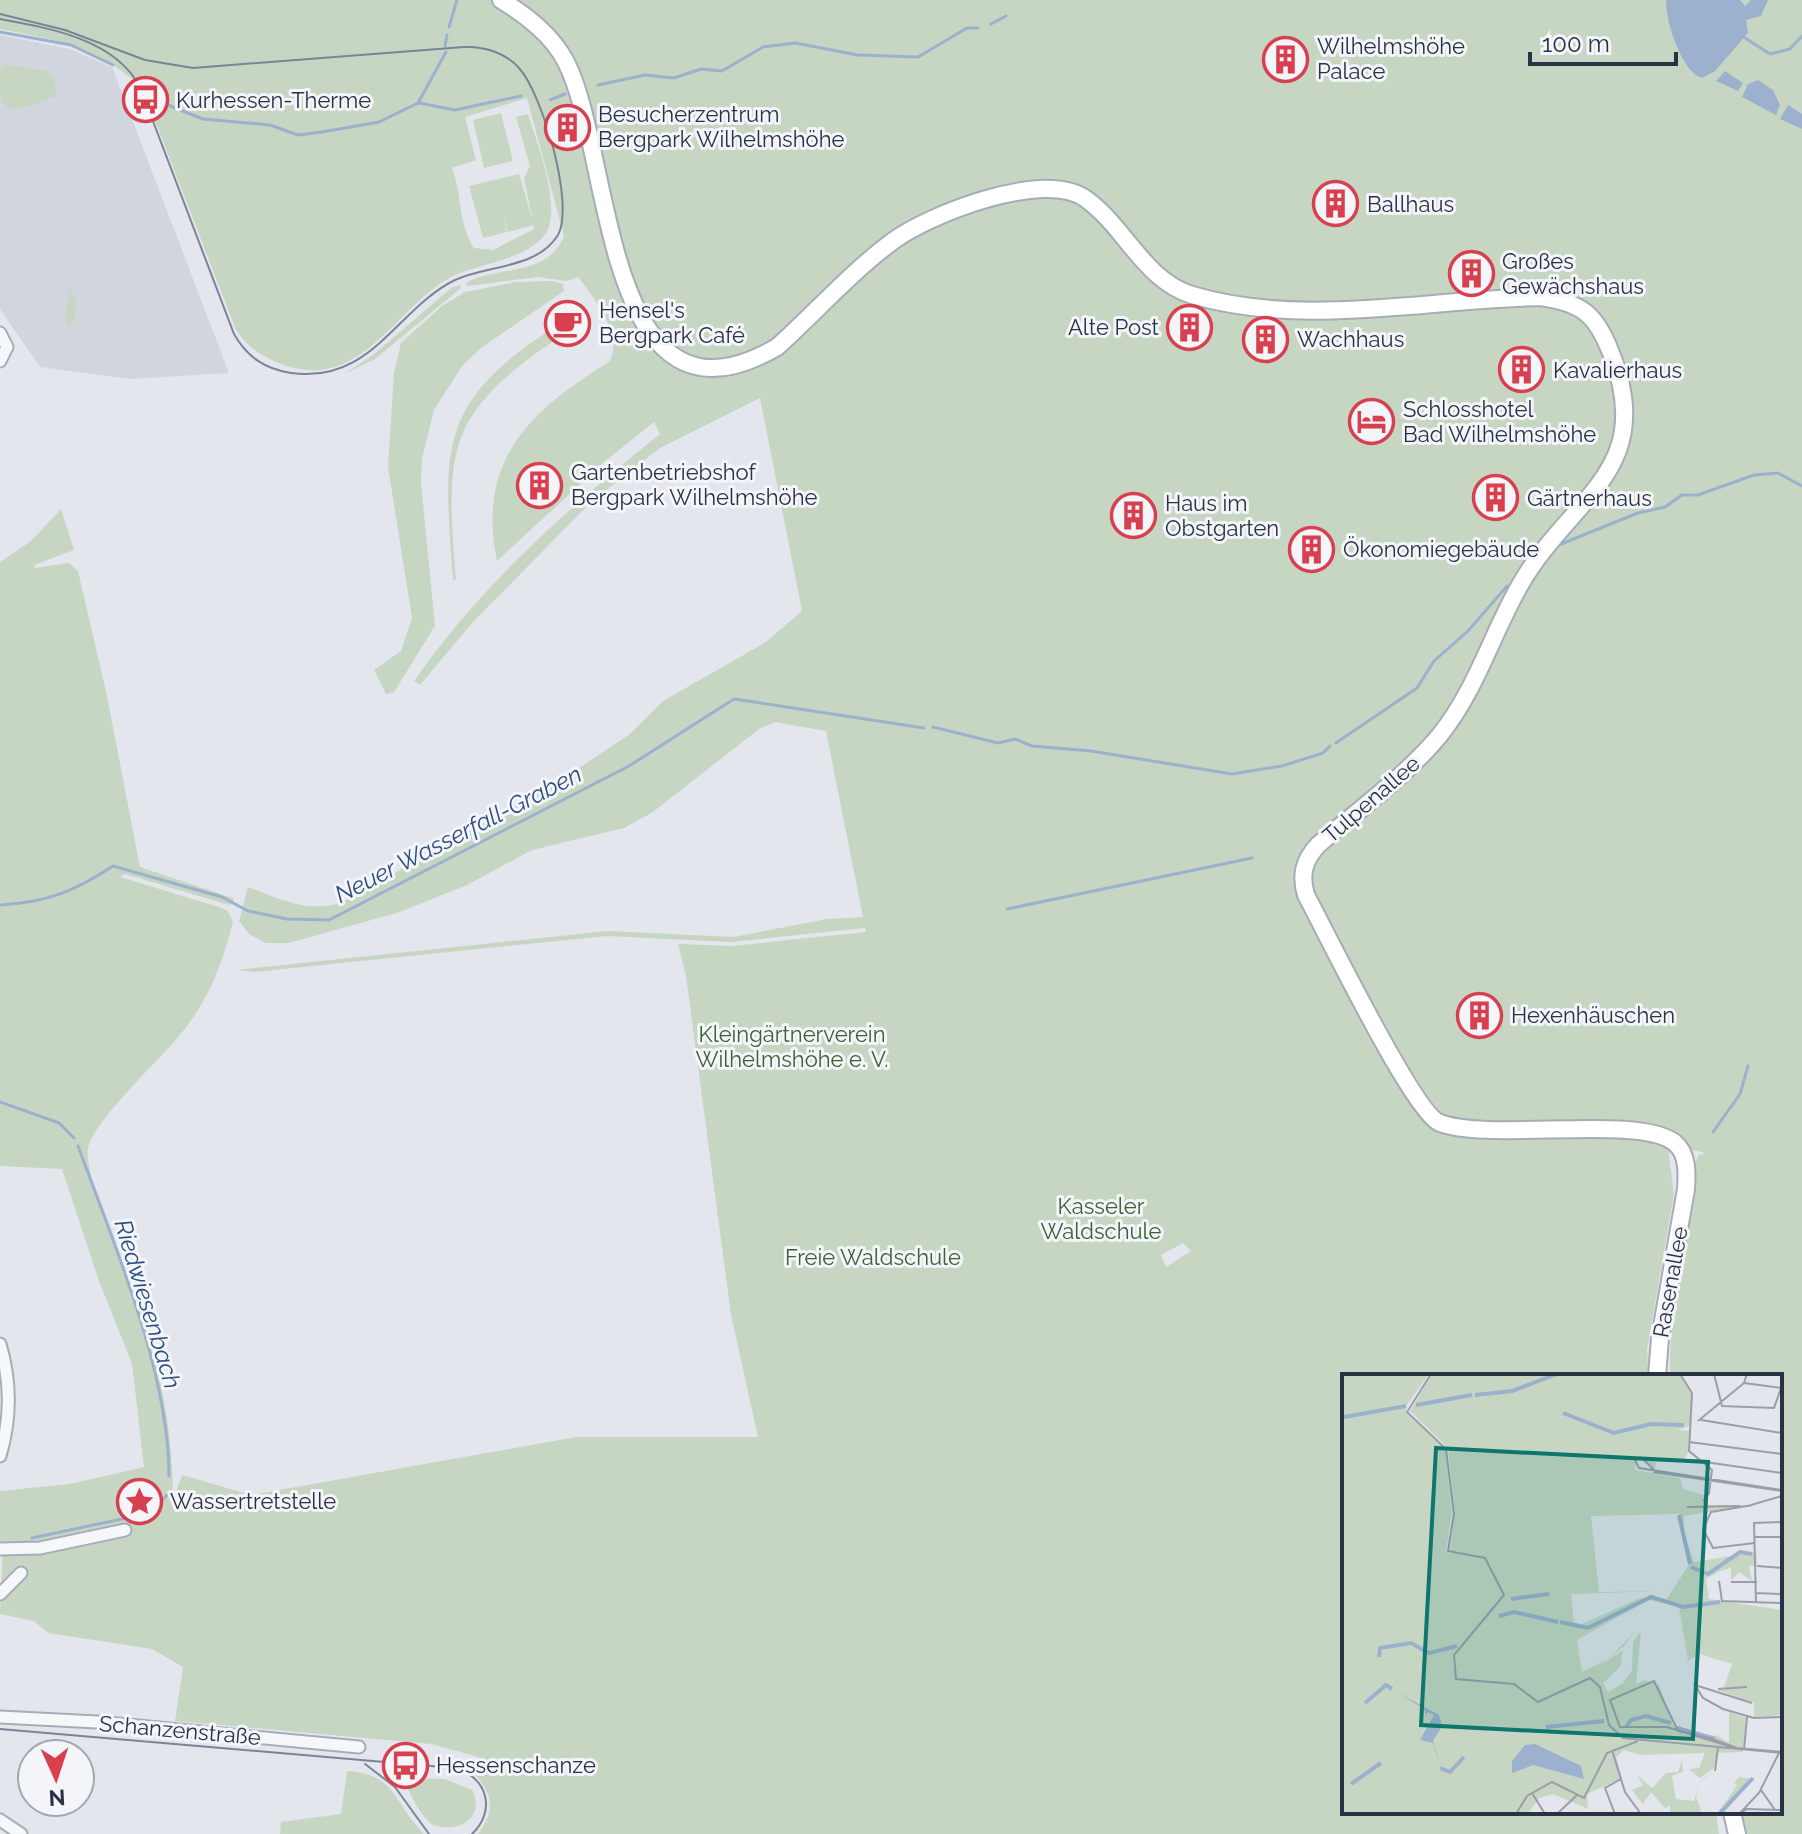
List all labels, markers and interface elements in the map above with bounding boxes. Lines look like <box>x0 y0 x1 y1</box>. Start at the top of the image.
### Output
scale bar <box>1530 16 1676 66</box>
text: 100 m <box>1542 29 1610 58</box>
place label: Wilhelmshöhe Palace <box>1317 33 1465 84</box>
building icon: Wilhelmshöhe Palace <box>1262 35 1310 83</box>
bus stop icon: Kurhessen-Therme <box>121 76 169 124</box>
place label: Kurhessen-Therme <box>176 87 371 113</box>
place label: Besucherzentrum Bergpark Wilhelmshöhe <box>598 101 844 152</box>
building icon: Besucherzentrum Bergpark Wilhelmshöhe <box>543 103 591 151</box>
building icon: Ballhaus <box>1312 180 1360 228</box>
place label: Ballhaus <box>1367 191 1454 217</box>
place label: Großes Gewächshaus <box>1502 248 1644 299</box>
building icon: Großes Gewächshaus <box>1447 250 1495 298</box>
place label: Hensel's Bergpark Café <box>599 297 745 348</box>
cafe icon: Hensel's Bergpark Café <box>544 299 592 347</box>
building icon: Alte Post <box>1166 303 1214 351</box>
place label: Alte Post <box>1068 314 1160 340</box>
building icon: Wachhaus <box>1242 315 1290 363</box>
place label: Wachhaus <box>1297 326 1404 352</box>
building icon: Kavalierhaus <box>1498 346 1546 394</box>
place label: Kavalierhaus <box>1553 357 1682 383</box>
place label: Schlosshotel Bad Wilhelmshöhe <box>1403 396 1596 447</box>
hotel icon: Schlosshotel Bad Wilhelmshöhe <box>1348 398 1396 446</box>
place label: Gartenbetriebshof Bergpark Wilhelmshöhe <box>571 459 817 510</box>
building icon: Gartenbetriebshof Bergpark Wilhelmshöhe <box>516 461 564 509</box>
building icon: Gärtnerhaus <box>1472 474 1520 522</box>
place label: Gärtnerhaus <box>1527 485 1652 511</box>
place label: Haus im Obstgarten <box>1165 490 1279 541</box>
building icon: Haus im Obstgarten <box>1110 492 1158 540</box>
building icon: Ökonomiegebäude <box>1288 525 1336 573</box>
place label: Ökonomiegebäude <box>1343 536 1539 562</box>
street label: Tulpenallee <box>1317 750 1425 848</box>
water label: Neuer Wasserfall-Graben <box>330 759 586 909</box>
building icon: Hexenhäuschen <box>1456 991 1504 1039</box>
place label: Hexenhäuschen <box>1511 1002 1675 1028</box>
park label: Kleingärtnerverein Wilhelmshöhe e. V. <box>695 1021 889 1072</box>
park label: Kasseler Waldschule <box>1040 1193 1162 1244</box>
water label: Riedwiesenbach <box>108 1216 188 1392</box>
street label: Rasenallee <box>1647 1224 1693 1340</box>
park label: Freie Waldschule <box>785 1244 961 1270</box>
inset map <box>1342 1374 1782 1814</box>
place icon: Wassertretstelle <box>115 1477 163 1525</box>
place label: Wassertretstelle <box>170 1488 336 1514</box>
street label: Schanzenstraße <box>98 1710 262 1750</box>
north arrow <box>16 1738 96 1818</box>
bus stop icon: Hessenschanze <box>381 1741 429 1789</box>
place label: Hessenschanze <box>436 1752 596 1778</box>
text: N <box>48 1785 66 1811</box>

